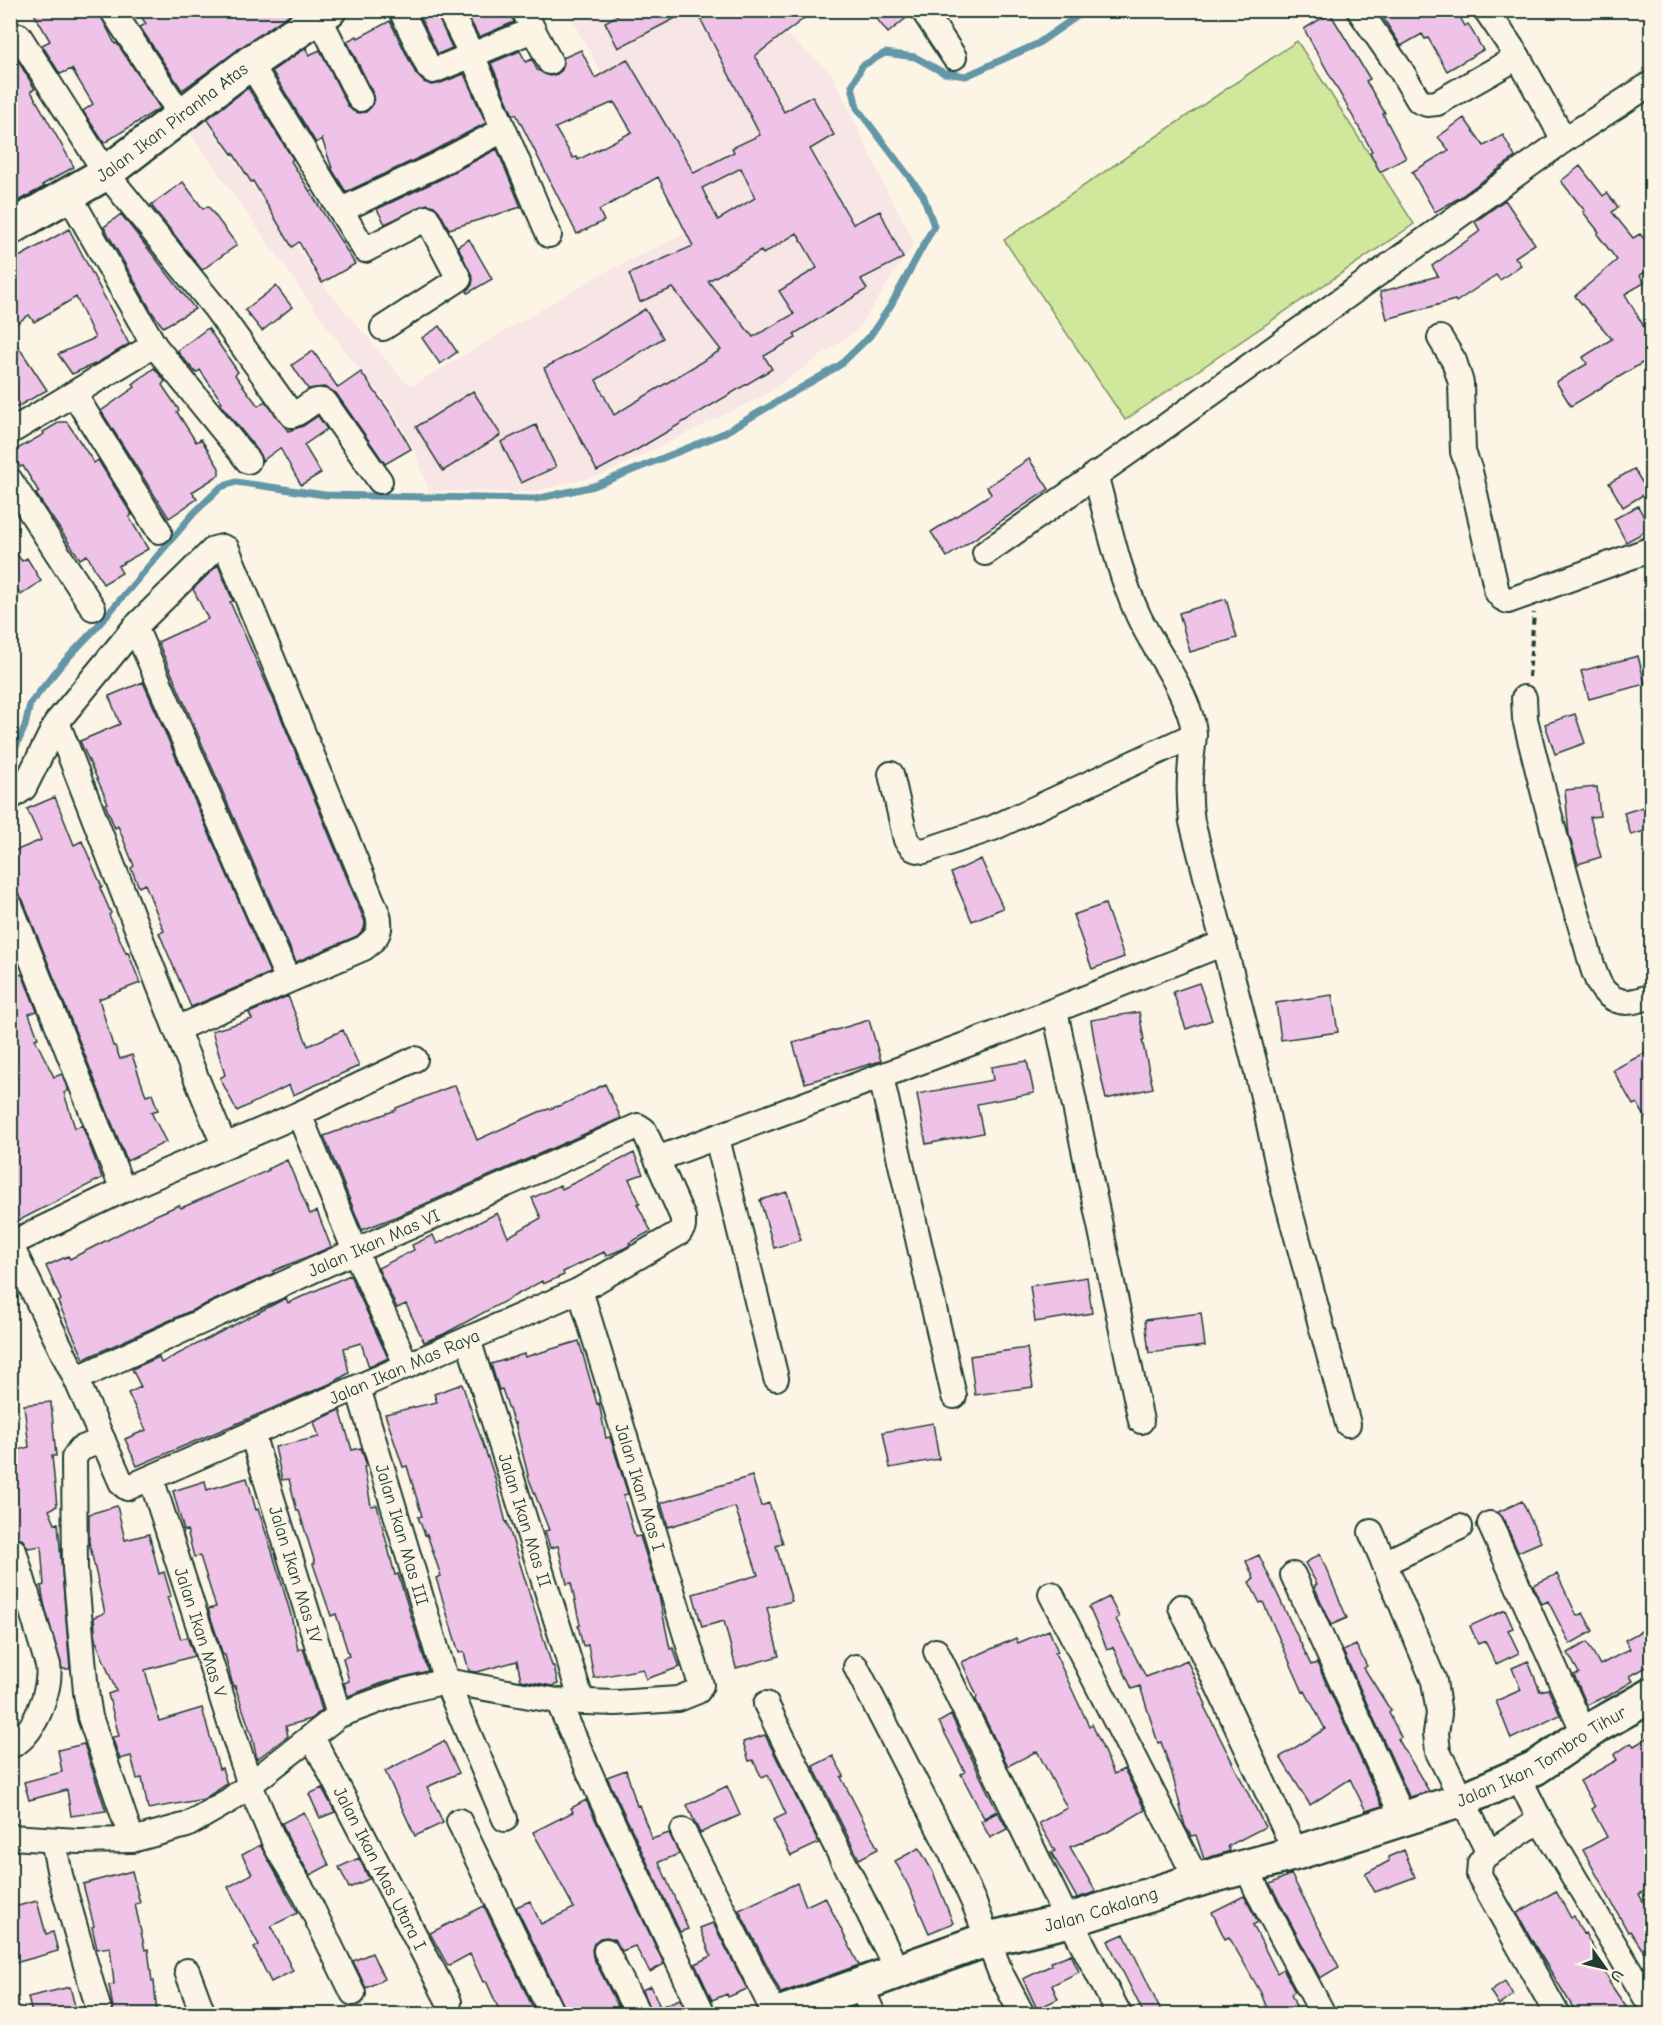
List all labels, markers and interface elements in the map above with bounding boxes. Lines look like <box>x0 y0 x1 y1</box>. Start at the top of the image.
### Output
street label: Jalan Ikan Piranha Atas <box>93 58 252 187</box>
street label: Jalan Ikan Mas VI <box>305 1205 443 1282</box>
street label: Jalan Ikan Mas Raya <box>326 1325 483 1409</box>
street label: Jalan Ikan Mas I <box>610 1421 669 1553</box>
street label: Jalan Ikan Mas II <box>494 1451 555 1590</box>
street label: Jalan Ikan Mas III <box>370 1461 433 1608</box>
street label: Jalan Ikan Mas IV <box>264 1504 326 1646</box>
street label: Jalan Ikan Mas V <box>170 1565 231 1700</box>
street label: Jalan Ikan Tombro Tihur <box>1454 1701 1631 1812</box>
street label: Jalan Ikan Mas Utara I <box>329 1784 430 1954</box>
street label: Jalan Cakalang <box>1042 1883 1161 1937</box>
north arrow <box>1575 1938 1635 1998</box>
text: U <box>1606 1966 1627 1985</box>

